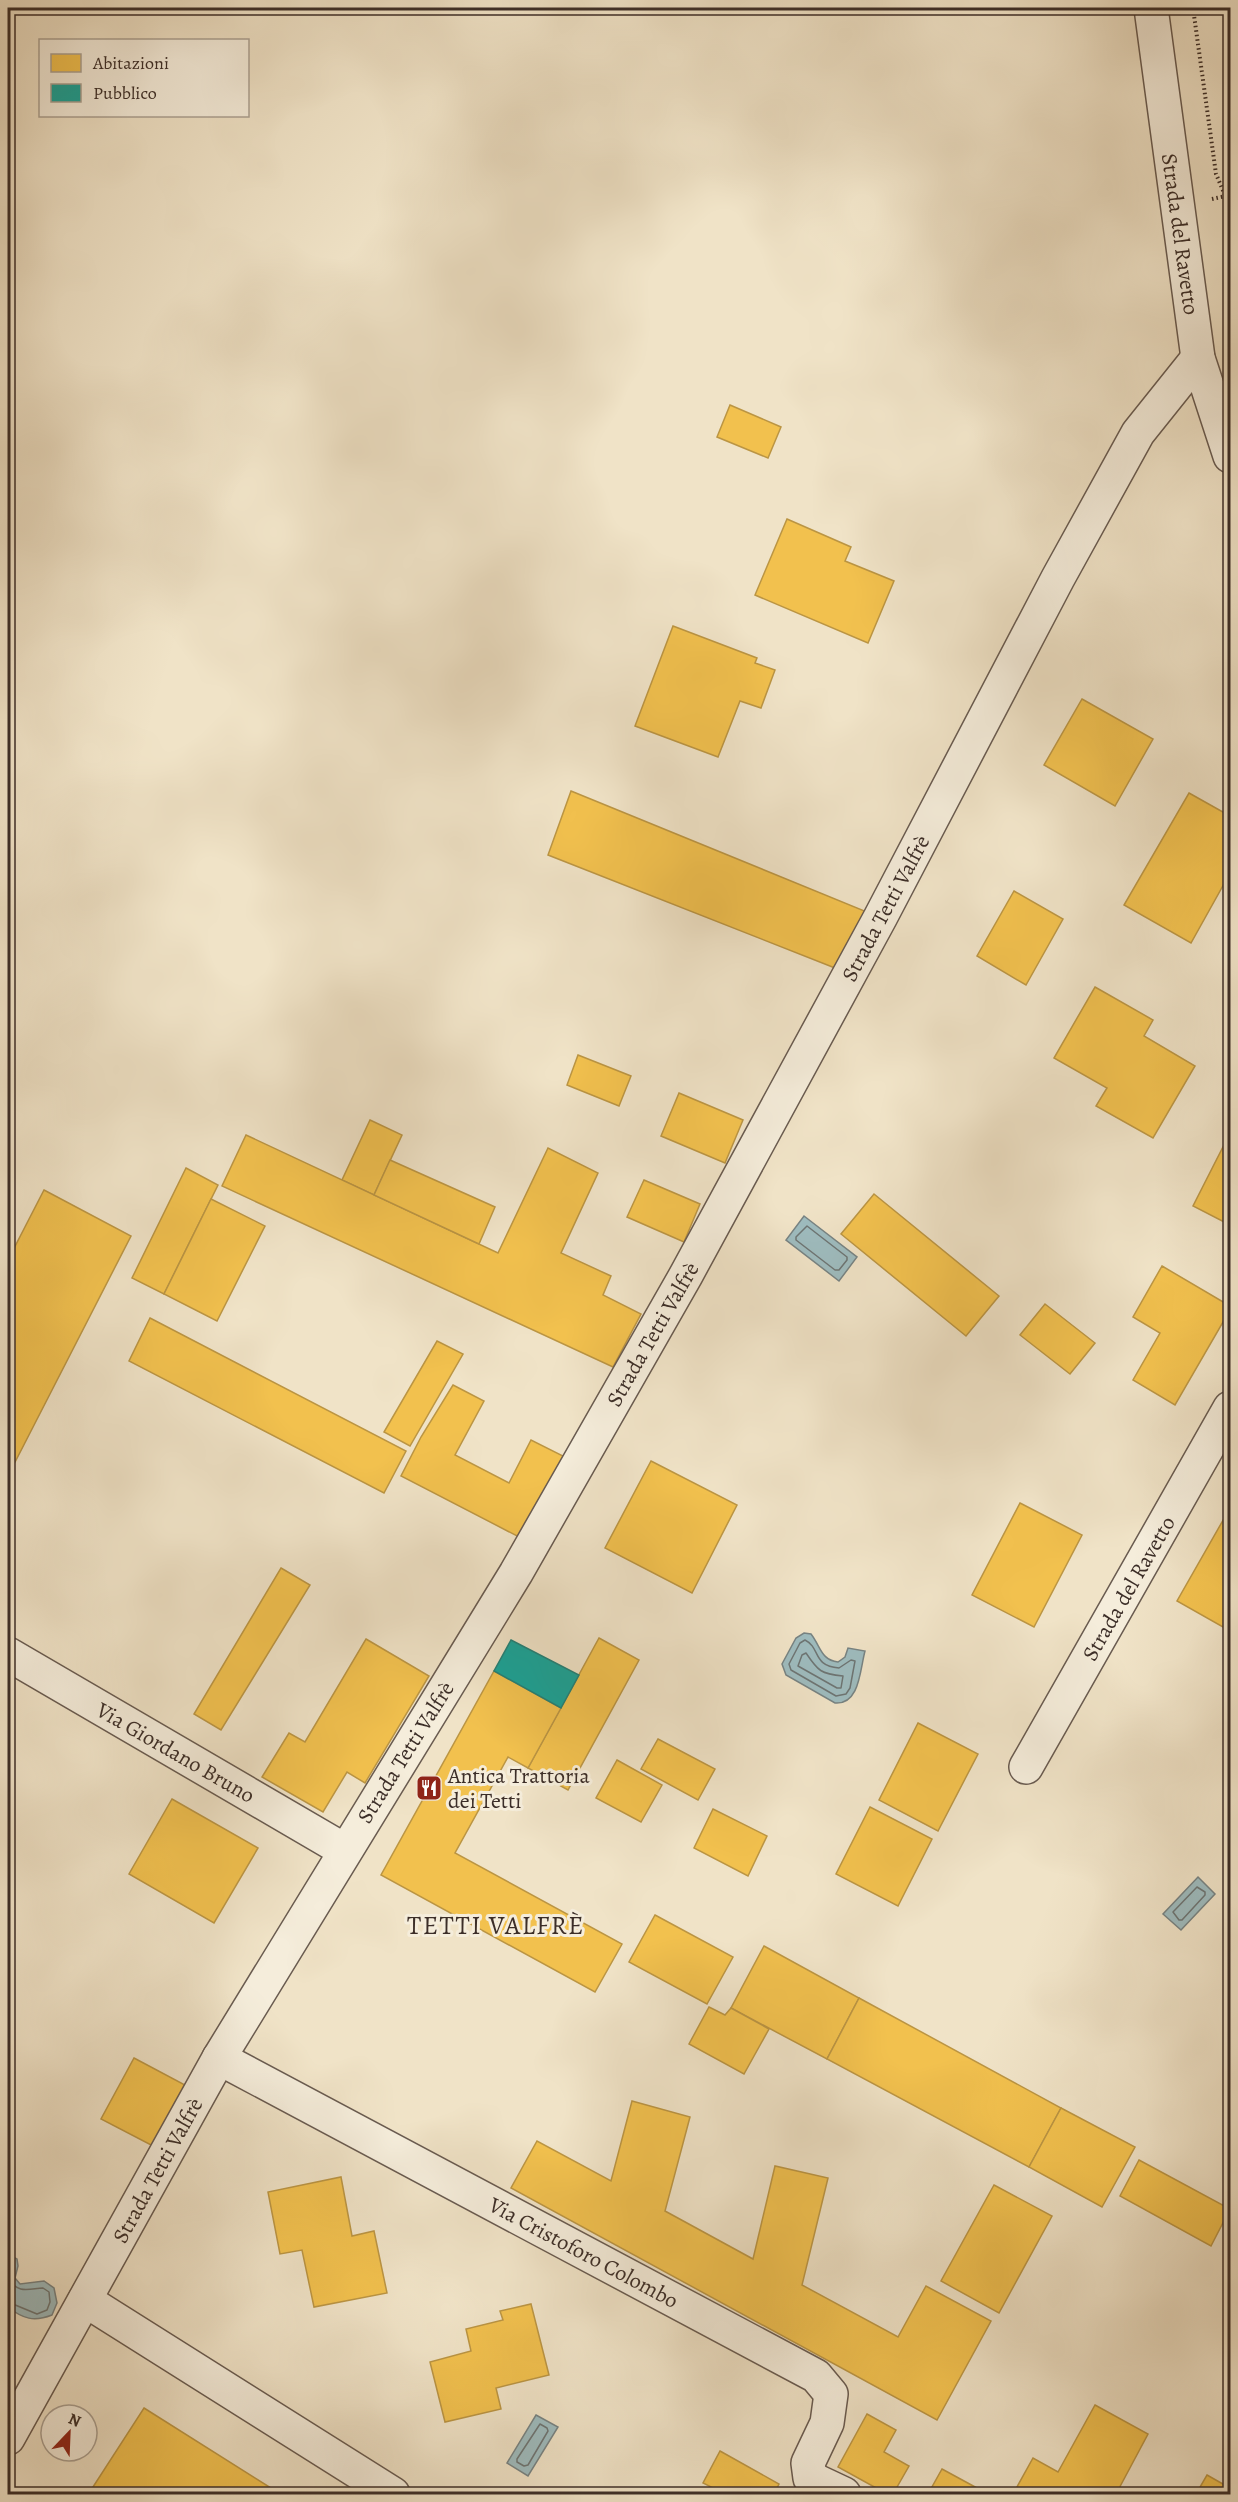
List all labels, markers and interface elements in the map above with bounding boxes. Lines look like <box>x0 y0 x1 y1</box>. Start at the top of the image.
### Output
legend <box>39 39 249 117</box>
text: Abitazioni <box>92 51 169 75</box>
text: Pubblico <box>93 81 157 105</box>
street label: Strada del Ravetto <box>1154 151 1206 317</box>
street label: Strada Tetti Valfrè <box>835 830 937 987</box>
street label: Strada Tetti Valfrè <box>599 1257 706 1412</box>
street label: Strada del Ravetto <box>1075 1510 1183 1666</box>
street label: Strada Tetti Valfrè <box>350 1676 462 1829</box>
street label: Via Giordano Bruno <box>90 1695 260 1811</box>
place label: Antica Trattoria dei Tetti <box>447 1761 591 1816</box>
restaurant icon: Antica Trattoria dei Tetti <box>414 1773 444 1803</box>
district label: TETTI VALFRÈ <box>407 1908 585 1943</box>
street label: Strada Tetti Valfrè <box>105 2092 210 2249</box>
street label: Via Cristoforo Colombo <box>483 2190 684 2316</box>
north arrow <box>39 2403 99 2463</box>
text: N <box>65 2408 84 2433</box>

